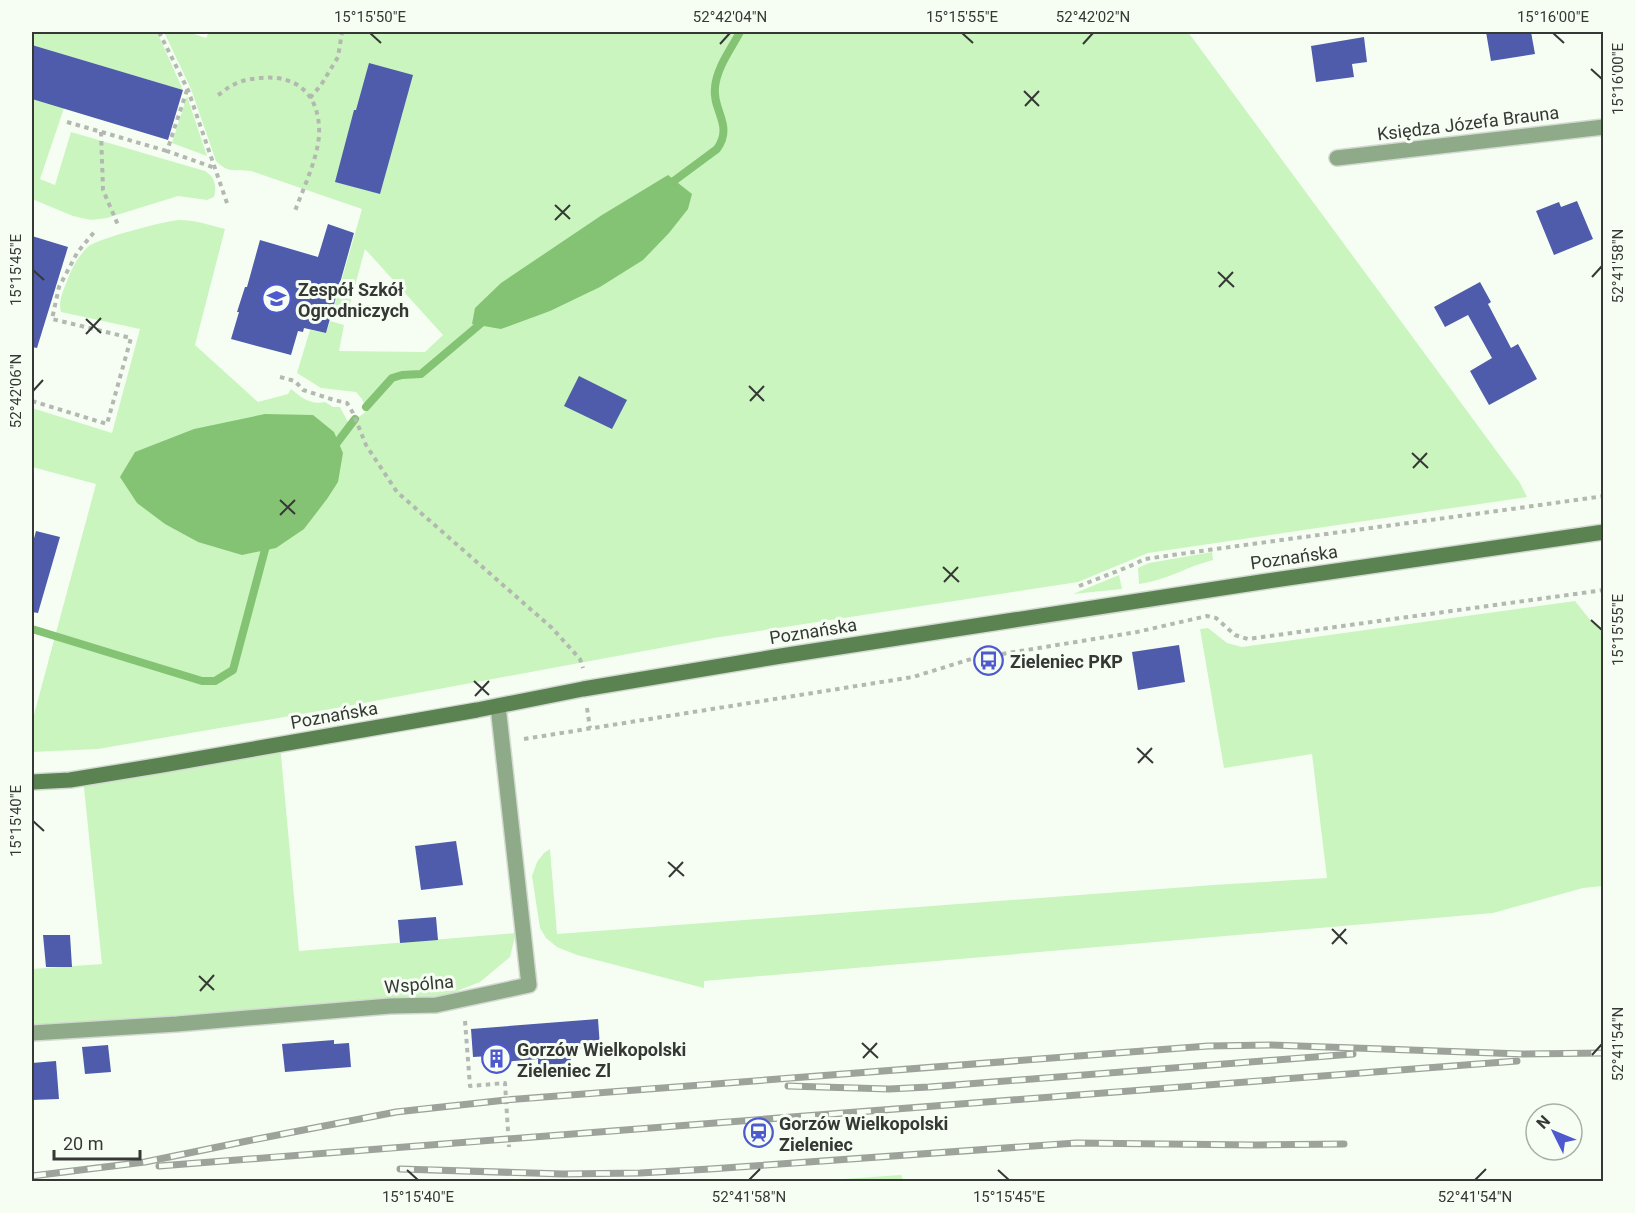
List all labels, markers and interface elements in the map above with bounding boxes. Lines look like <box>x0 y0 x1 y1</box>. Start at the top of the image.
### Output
text: 15°15'50"E <box>334 8 407 26</box>
text: 52°42'04"N <box>693 8 767 26</box>
text: 15°15'55"E <box>926 8 999 26</box>
text: 52°42'02"N <box>1056 8 1130 26</box>
text: 15°16'00"E <box>1517 8 1590 26</box>
text: 15°16'00"E <box>1609 42 1627 115</box>
street label: Księdza Józefa Brauna <box>1376 101 1560 145</box>
text: 52°41'58"N <box>1609 229 1627 303</box>
text: 15°15'45"E <box>7 233 25 306</box>
place label: Zespół Szkół Ogrodniczych <box>298 279 409 321</box>
school or university icon: Zespół Szkół Ogrodniczych <box>261 283 293 315</box>
text: 52°42'06"N <box>7 354 25 428</box>
street label: Poznańska <box>1249 540 1339 574</box>
text: 15°15'55"E <box>1609 593 1627 666</box>
street label: Poznańska <box>768 614 858 648</box>
bus stop icon: Zieleniec PKP <box>973 645 1005 677</box>
place label: Zieleniec PKP <box>1010 651 1123 672</box>
street label: Poznańska <box>289 697 379 733</box>
text: 15°15'40"E <box>7 784 25 857</box>
street label: Wspólna <box>383 971 455 997</box>
text: 52°41'54"N <box>1609 1007 1627 1081</box>
place label: Gorzów Wielkopolski Zieleniec Zl <box>517 1039 686 1081</box>
building icon: Gorzów Wielkopolski Zieleniec Zl <box>480 1043 512 1075</box>
north arrow <box>1524 1102 1584 1162</box>
text: N <box>1533 1112 1554 1133</box>
place label: Gorzów Wielkopolski Zieleniec <box>779 1113 948 1155</box>
station icon: Gorzów Wielkopolski Zieleniec <box>742 1117 774 1149</box>
scale bar <box>54 1123 140 1161</box>
text: 20 m <box>63 1133 103 1154</box>
text: 15°15'40"E <box>382 1188 455 1206</box>
text: 52°41'58"N <box>712 1188 786 1206</box>
text: 15°15'45"E <box>973 1188 1046 1206</box>
text: 52°41'54"N <box>1438 1188 1512 1206</box>

